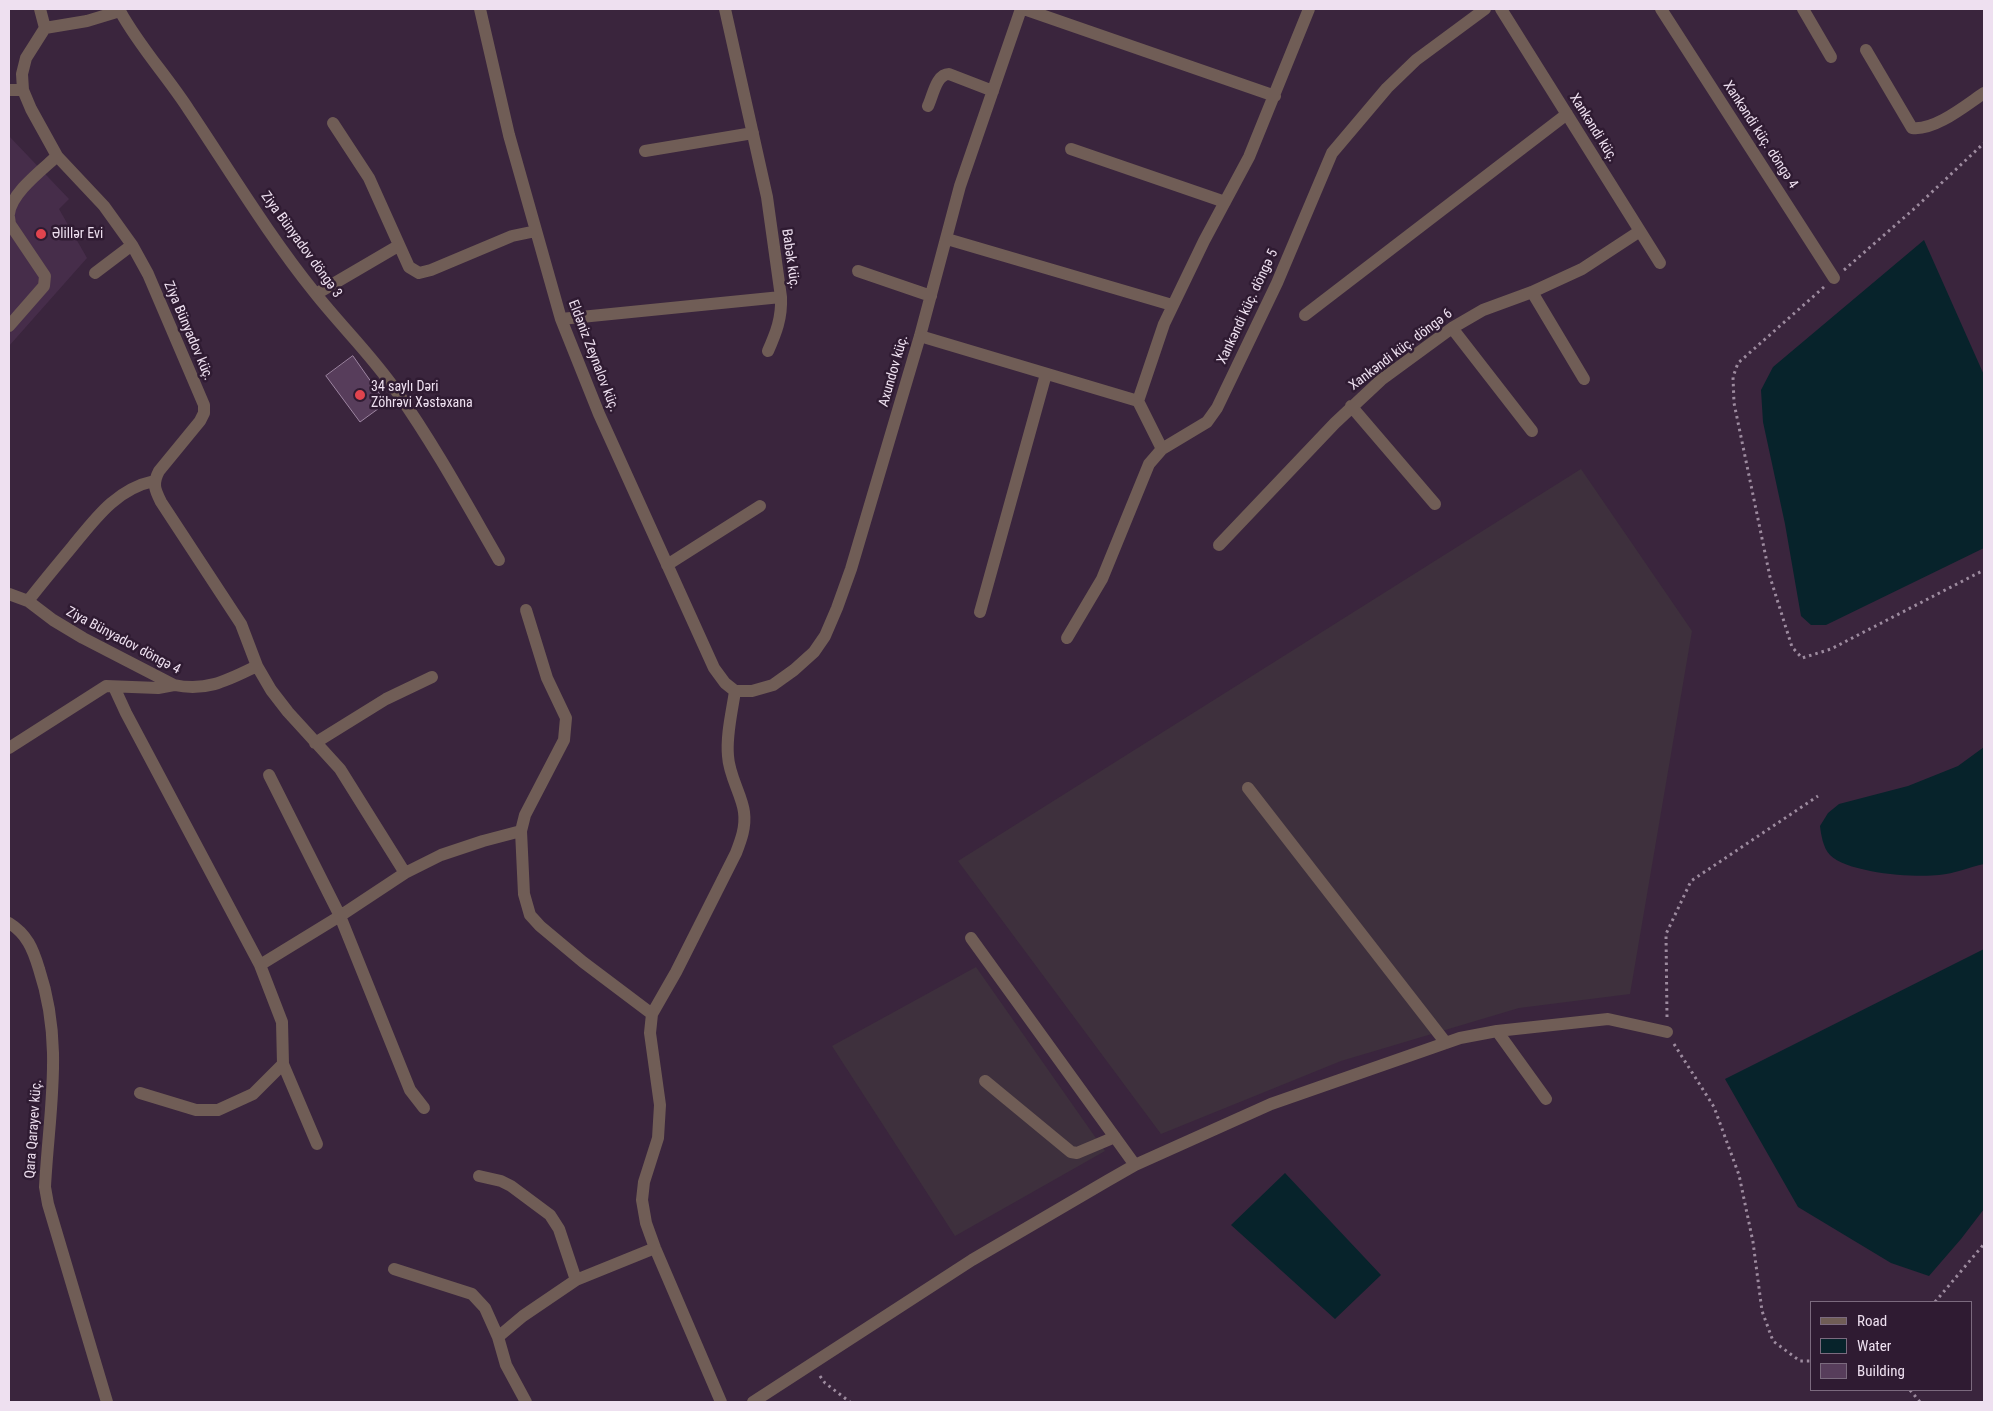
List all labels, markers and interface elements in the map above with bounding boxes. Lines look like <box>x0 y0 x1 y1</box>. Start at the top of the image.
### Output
street label: Xankəndi küç. döngə 4 <box>1719 78 1801 192</box>
street label: Xankəndi küç. <box>1565 91 1621 165</box>
street label: Ziya Bünyadov döngə 3 <box>257 189 345 301</box>
place label: Əlillər Evi <box>52 226 103 242</box>
marker: Əlillər Evi <box>34 227 48 241</box>
street label: Babək küç. <box>777 228 803 290</box>
street label: Xankəndi küç. döngə 5 <box>1214 247 1282 367</box>
street label: Ziya Bünyadov küç. <box>160 279 216 383</box>
street label: Eldəniz Zeynalov küç. <box>564 298 622 414</box>
street label: Xankəndi küç. döngə 6 <box>1346 306 1456 394</box>
street label: Axundov küç. <box>876 333 912 409</box>
place label: 34 saylı Dəri Zöhrəvi Xəstəxana <box>371 379 473 412</box>
marker: 34 saylı Dəri Zöhrəvi Xəstəxana <box>353 388 367 402</box>
street label: Ziya Bünyadov döngə 4 <box>63 604 183 678</box>
street label: Qara Qarayev küç. <box>22 1079 46 1179</box>
legend <box>1810 1301 1973 1391</box>
text: Road <box>1857 1312 1887 1330</box>
text: Water <box>1857 1337 1891 1355</box>
text: Building <box>1857 1362 1905 1380</box>

